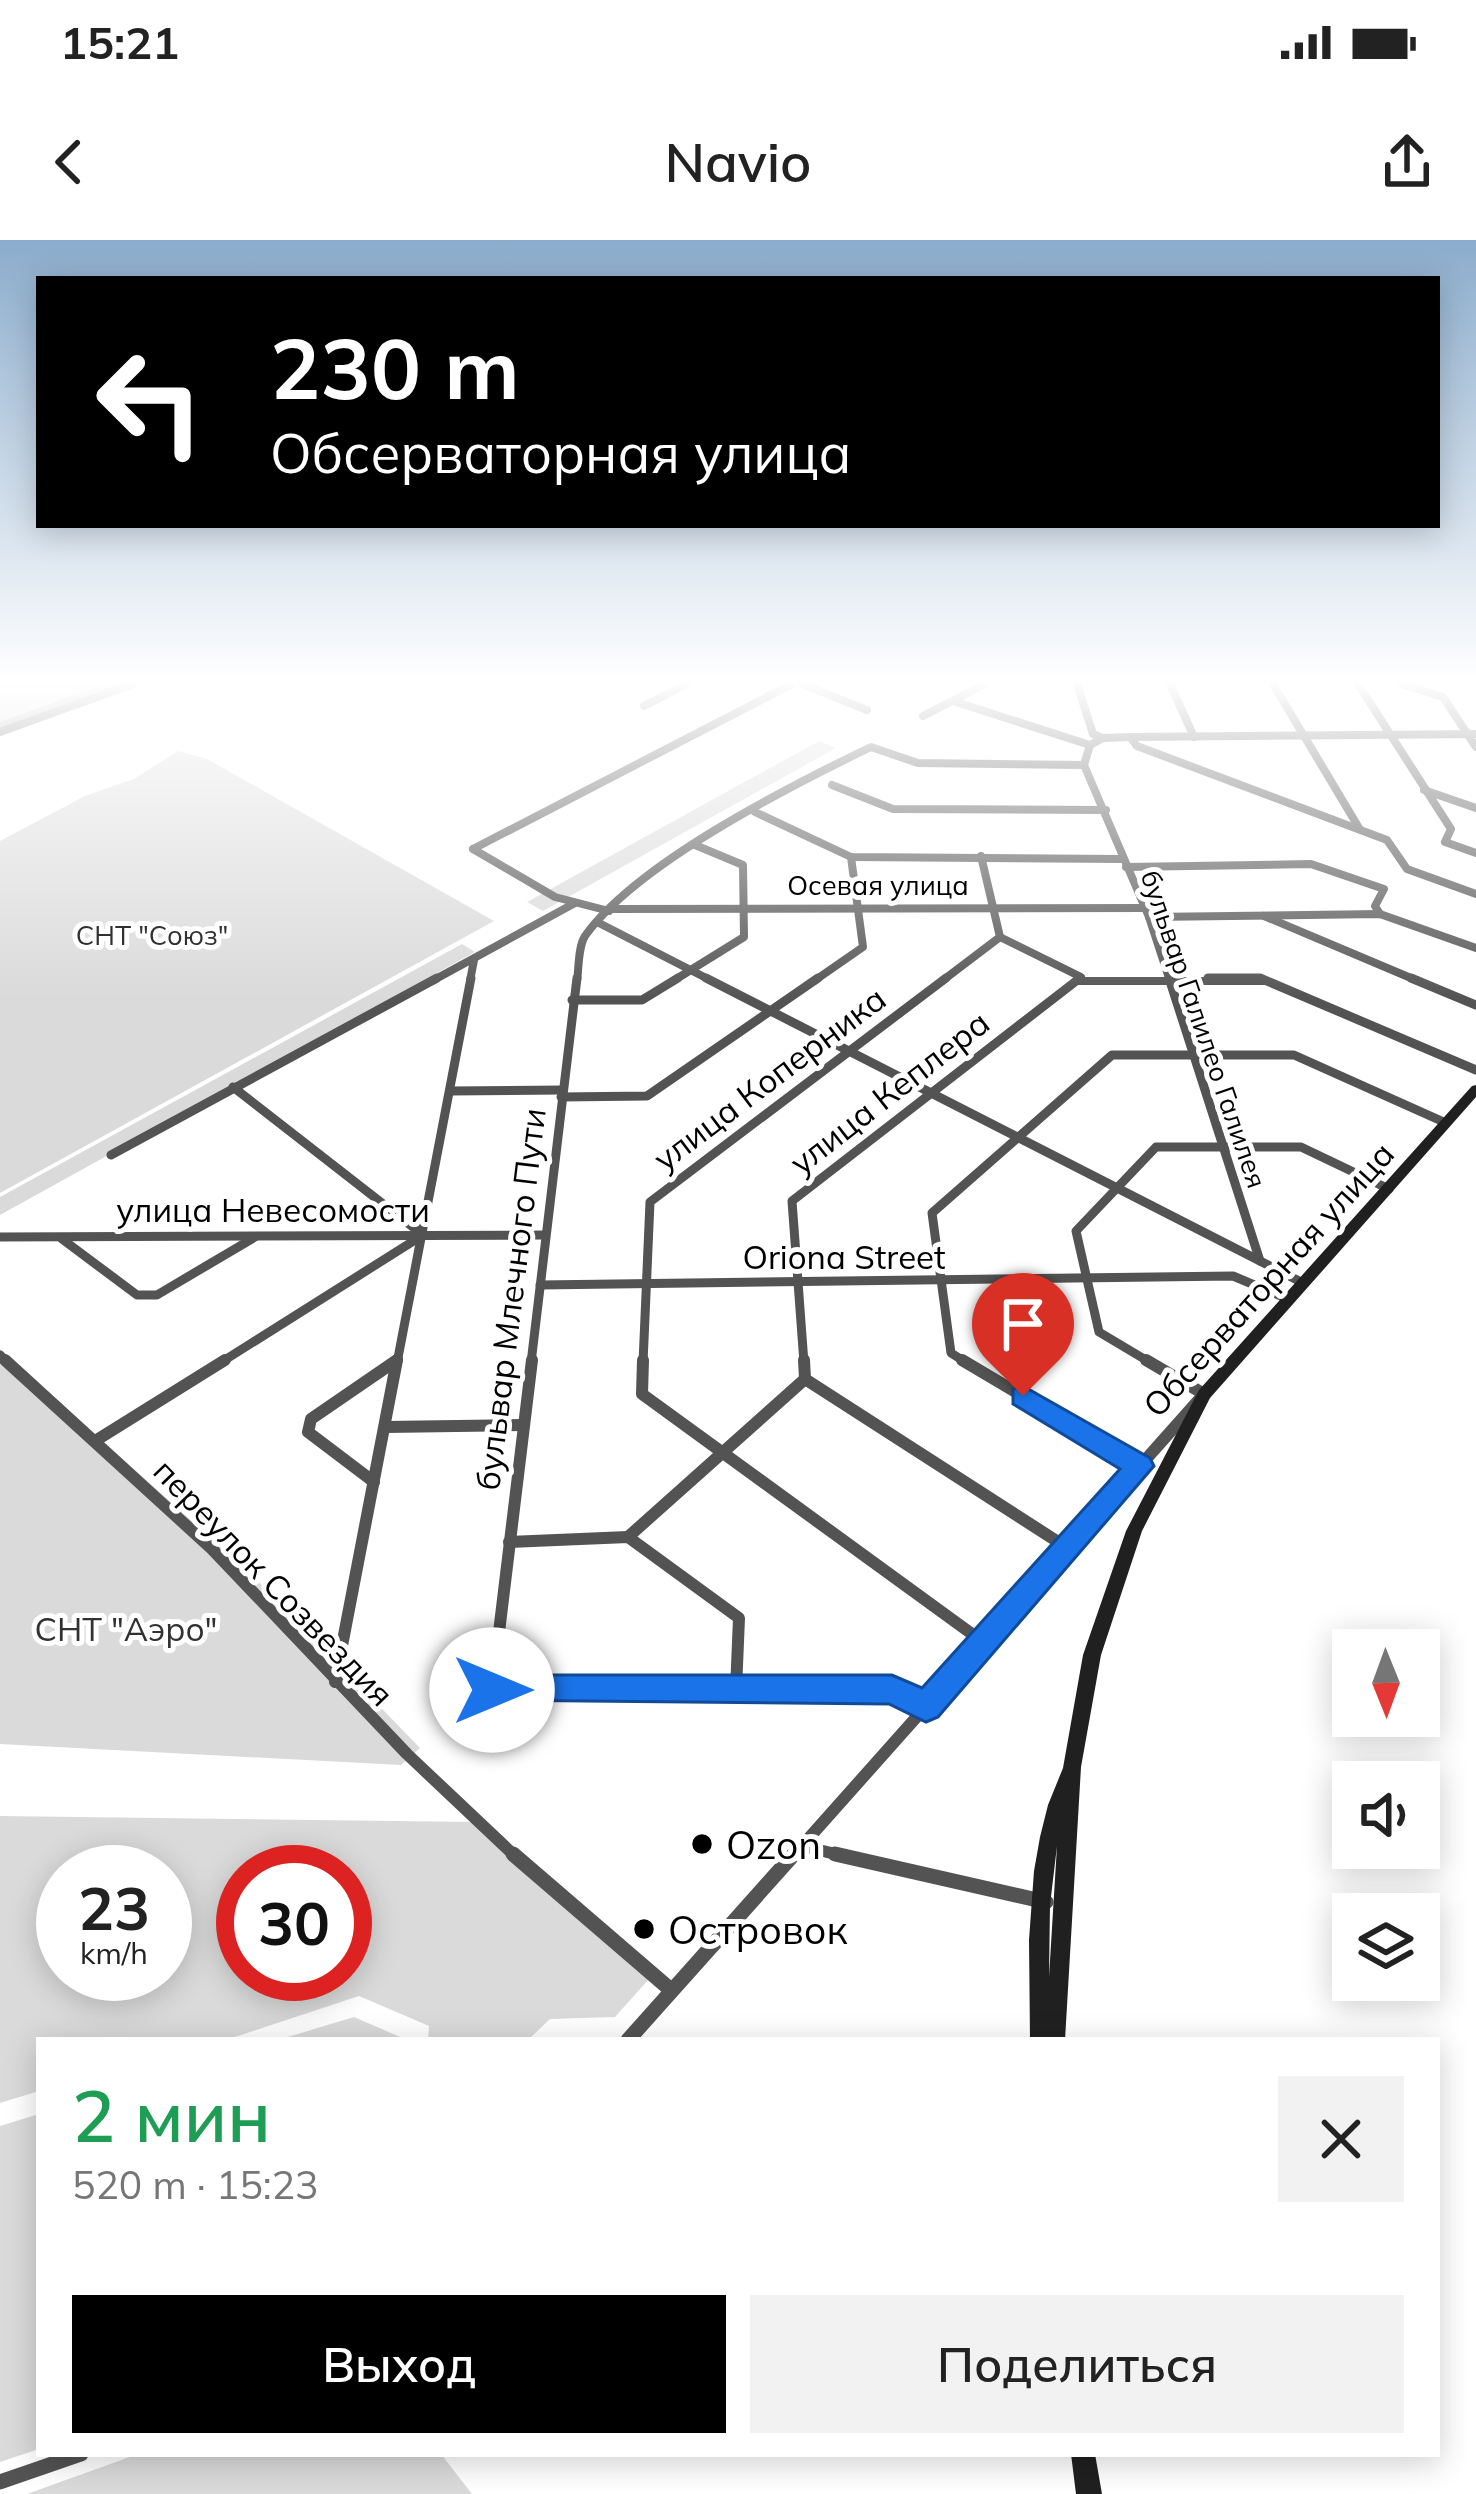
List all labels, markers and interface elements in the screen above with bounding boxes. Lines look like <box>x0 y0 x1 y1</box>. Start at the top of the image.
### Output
text: 15:21 <box>60 14 179 70</box>
text: Navio <box>665 128 811 196</box>
icon: back <box>36 129 102 195</box>
icon: share <box>1374 129 1440 195</box>
text: 230 m <box>270 315 520 420</box>
icon: left <box>72 324 228 480</box>
text: Обсерваторная улица <box>270 419 851 487</box>
street label: бульвар Галилео Галилея <box>1134 866 1274 1192</box>
street label: Осевая улица <box>787 868 969 902</box>
park label: СНТ "Союз" <box>76 918 228 952</box>
street label: улица Коперника <box>645 977 893 1179</box>
street label: улица Кеплера <box>781 1001 997 1183</box>
street label: бульвар Млечного Пути <box>466 1106 554 1492</box>
street label: Обсерваторная улица <box>1134 1133 1402 1425</box>
street label: улица Невесомости <box>116 1189 430 1230</box>
street label: Oriona Street <box>742 1236 946 1277</box>
pin <box>972 1273 1074 1396</box>
icon: arrive <box>990 1291 1056 1357</box>
street label: переулок Созвездия <box>145 1450 403 1714</box>
park label: СНТ "Аэро" <box>35 1608 218 1649</box>
position arrow <box>429 1627 555 1753</box>
north arrow <box>1332 1629 1440 1737</box>
map controls <box>1332 1629 1440 2001</box>
button: sound <box>1332 1761 1440 1869</box>
place label: Ozon <box>726 1820 821 1869</box>
marker: Ozon <box>689 1831 715 1857</box>
speed limit sign: 30 <box>216 1845 372 2001</box>
text: 23 <box>78 1870 150 1945</box>
button: layers <box>1332 1893 1440 2001</box>
place label: Островок <box>668 1905 847 1954</box>
marker: Островок <box>631 1916 657 1942</box>
text: km/h <box>80 1934 148 1972</box>
text: 2 мин <box>72 2070 271 2160</box>
button: close <box>1278 2076 1404 2202</box>
text: 520 m · 15:23 <box>72 2160 318 2209</box>
button: Выход <box>72 2295 726 2433</box>
button: Поделиться <box>750 2295 1404 2433</box>

